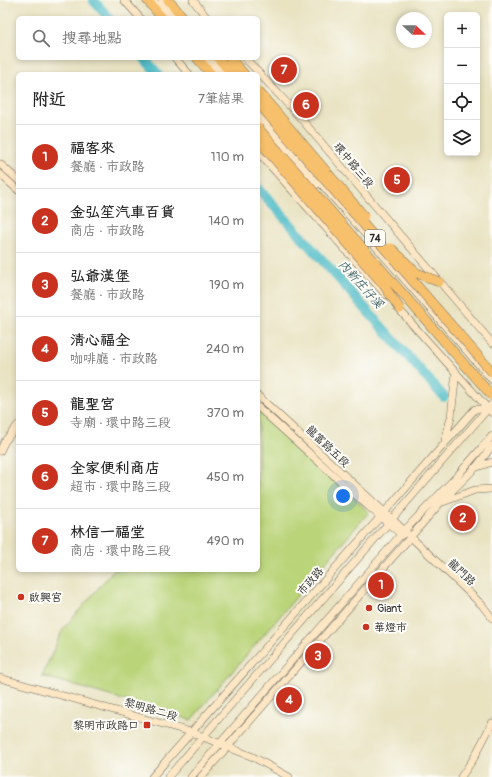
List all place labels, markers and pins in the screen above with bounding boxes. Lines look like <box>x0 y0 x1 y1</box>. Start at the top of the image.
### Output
pin: 7 <box>271 55 297 85</box>
pin: 6 <box>293 90 319 120</box>
pin: 5 <box>384 165 410 195</box>
pin: 2 <box>450 503 476 533</box>
pin: 1 <box>368 570 394 600</box>
place label: 啟興宮 <box>29 591 62 604</box>
marker: 啟興宮 <box>16 592 26 602</box>
place label: Giant <box>377 602 402 615</box>
marker: Giant <box>364 603 374 613</box>
place label: 華燈市 <box>374 621 407 634</box>
marker: 華燈市 <box>361 622 371 632</box>
pin: 3 <box>305 641 331 671</box>
pin: 4 <box>276 685 302 715</box>
place label: 黎明市政路口 <box>73 719 139 732</box>
marker: 黎明市政路口 <box>142 720 152 730</box>

